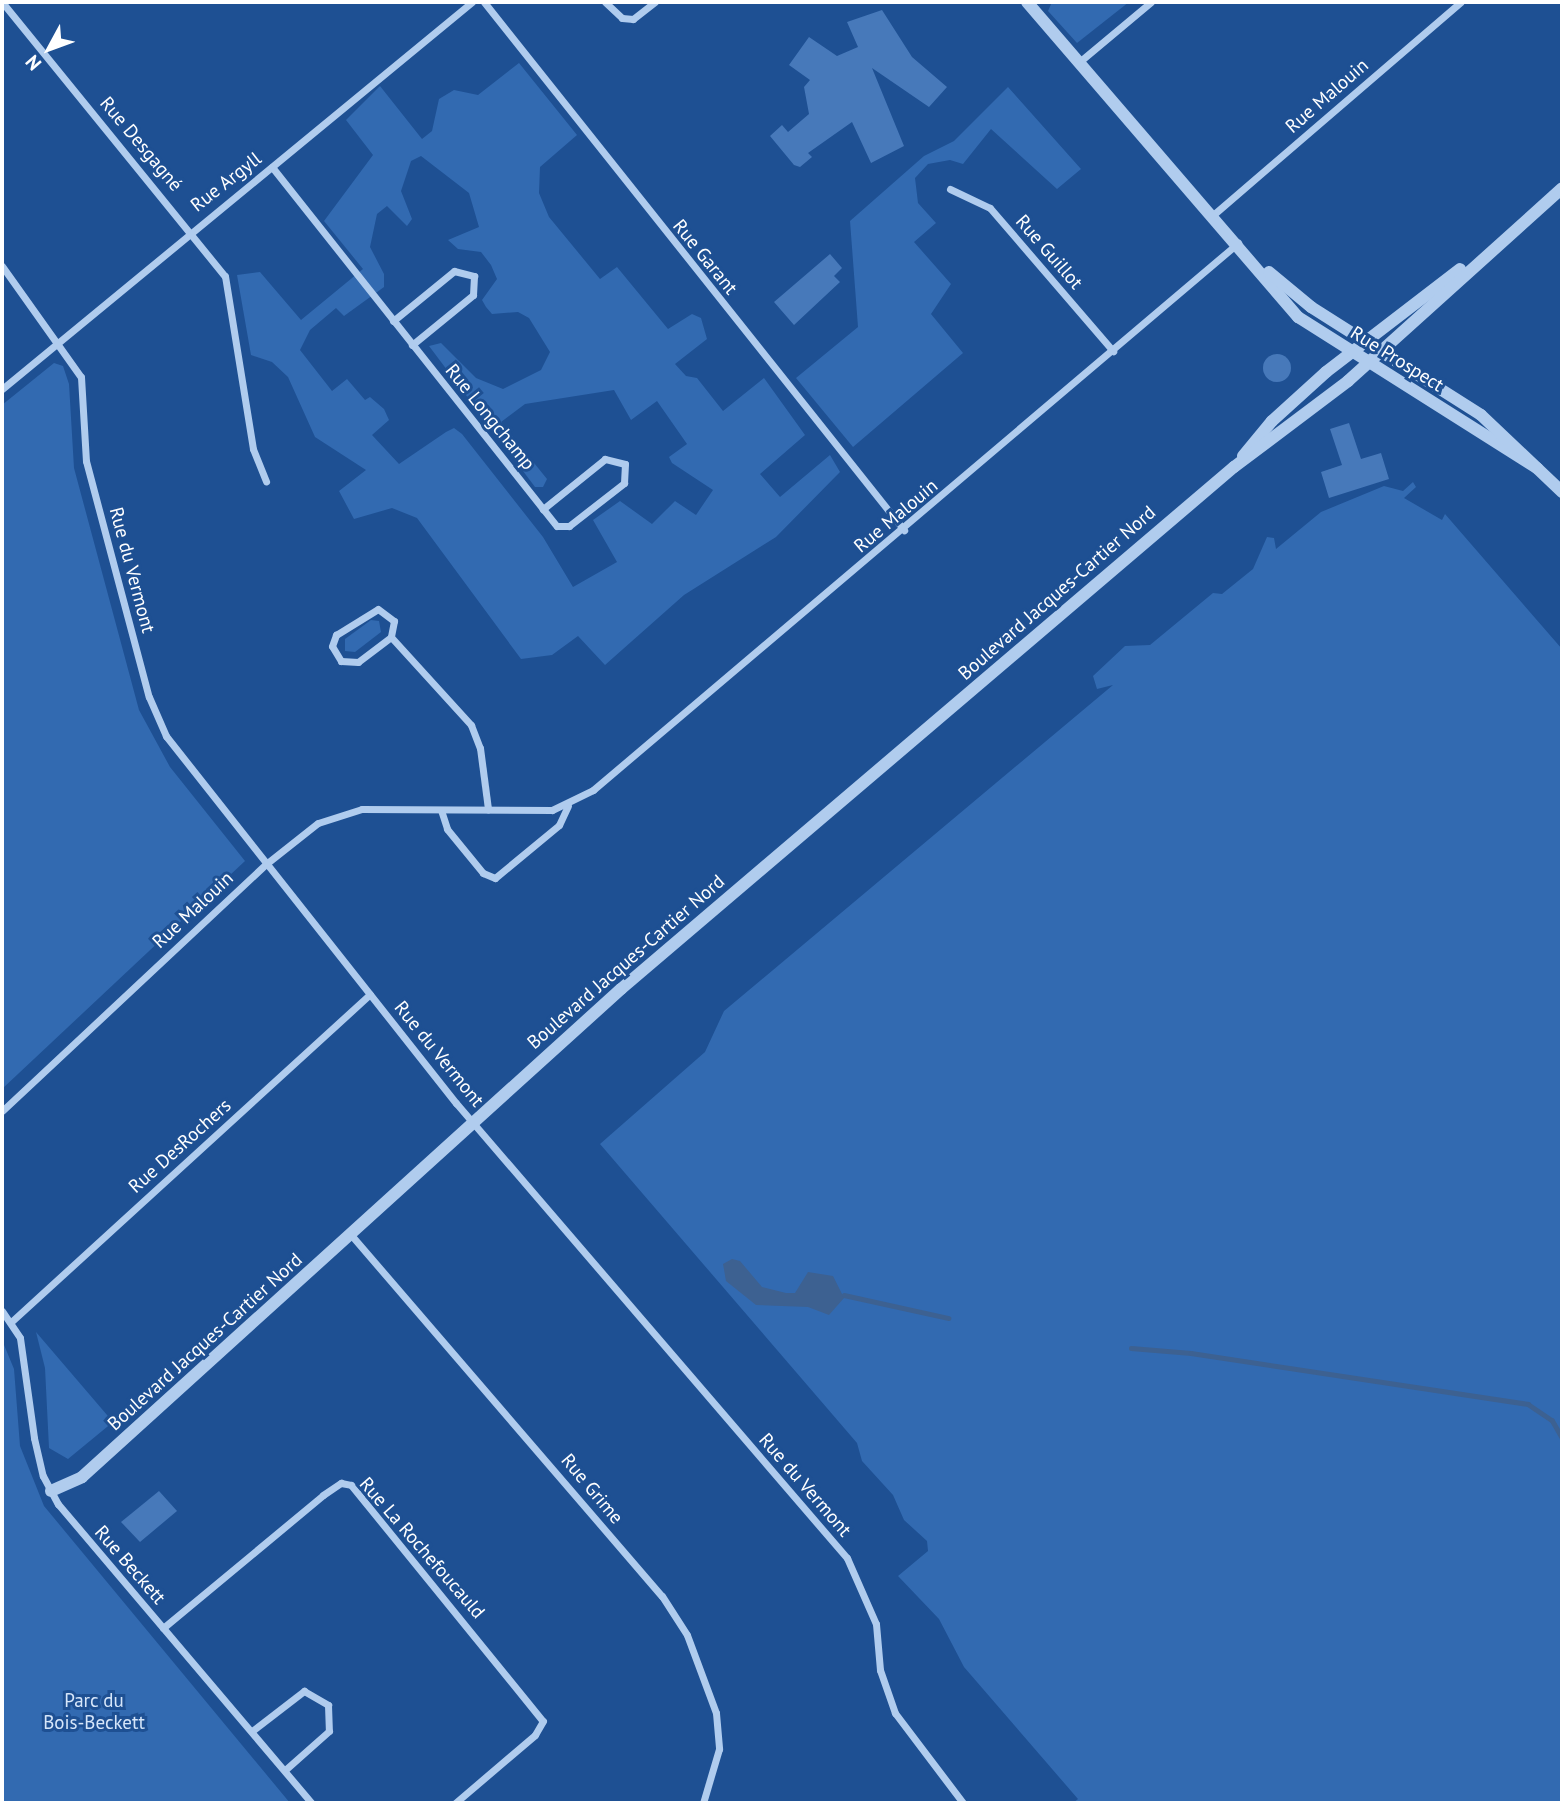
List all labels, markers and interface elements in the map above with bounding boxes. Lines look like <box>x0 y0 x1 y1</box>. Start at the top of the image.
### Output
north arrow <box>14 14 84 84</box>
text: N <box>20 50 46 75</box>
street label: Rue Malouin <box>1281 54 1373 138</box>
street label: Rue Desgagné <box>95 92 187 196</box>
street label: Rue Argyll <box>186 147 266 217</box>
street label: Rue Guillot <box>1011 210 1087 294</box>
street label: Rue Garant <box>668 215 742 299</box>
street label: Rue Prospect <box>1346 321 1448 397</box>
street label: Rue Longchamp <box>440 359 540 475</box>
street label: Rue Malouin <box>850 474 942 558</box>
street label: Boulevard Jacques-Cartier Nord <box>954 501 1160 685</box>
street label: Rue du Vermont <box>104 504 160 636</box>
street label: Rue Malouin <box>148 867 238 953</box>
street label: Boulevard Jacques-Cartier Nord <box>523 870 729 1054</box>
street label: Rue du Vermont <box>389 996 489 1112</box>
street label: Rue DesRochers <box>124 1094 236 1198</box>
street label: Boulevard Jacques-Cartier Nord <box>103 1249 307 1435</box>
street label: Rue du Vermont <box>754 1429 856 1541</box>
street label: Rue Grime <box>556 1449 628 1529</box>
street label: Rue La Rochefoucauld <box>355 1473 489 1623</box>
street label: Rue Beckett <box>90 1521 170 1609</box>
park label: Parc du Bois-Beckett <box>43 1690 145 1734</box>

